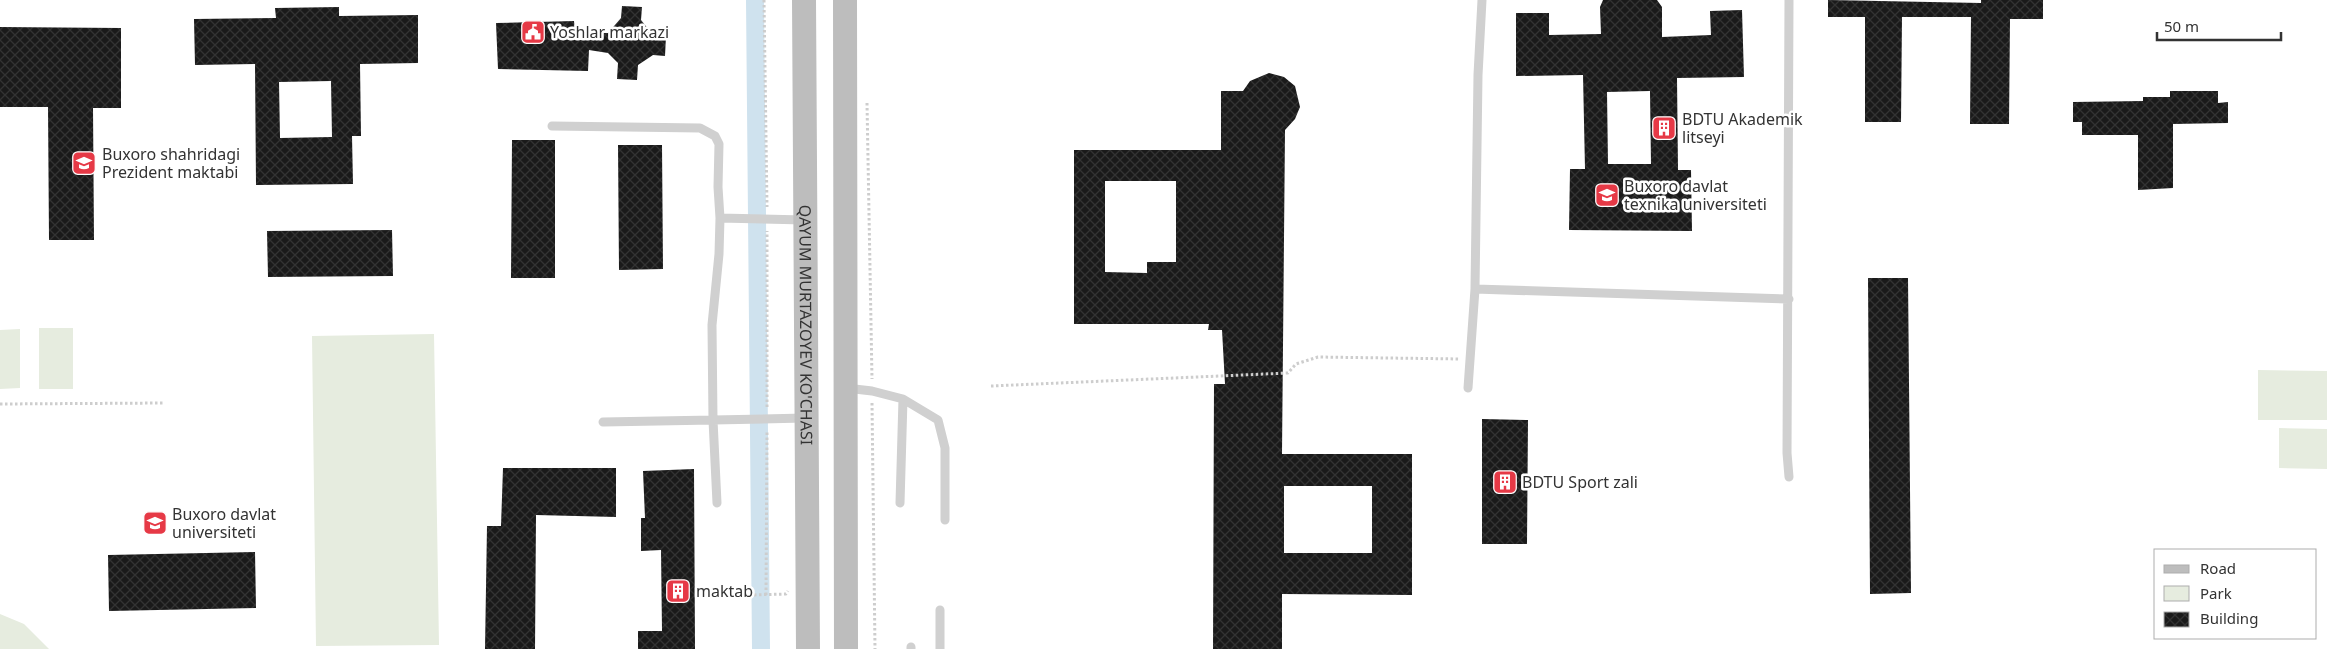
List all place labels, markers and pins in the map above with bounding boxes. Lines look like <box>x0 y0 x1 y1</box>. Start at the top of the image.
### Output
public building icon: Yoshlar markazi <box>520 19 546 45</box>
place label: Yoshlar markazi <box>550 21 669 43</box>
place label: BDTU Akademik litseyi <box>1682 108 1803 148</box>
building icon: BDTU Akademik litseyi <box>1651 115 1677 141</box>
place label: Buxoro shahridagi Prezident maktabi <box>102 143 240 183</box>
school or university icon: Buxoro shahridagi Prezident maktabi <box>71 150 97 176</box>
place label: Buxoro davlat texnika universiteti <box>1624 175 1767 215</box>
school or university icon: Buxoro davlat texnika universiteti <box>1594 182 1620 208</box>
building icon: BDTU Sport zali <box>1492 469 1518 495</box>
place label: BDTU Sport zali <box>1522 471 1638 493</box>
place label: Buxoro davlat universiteti <box>172 503 276 543</box>
school or university icon: Buxoro davlat universiteti <box>142 510 168 536</box>
building icon: maktab <box>665 578 691 604</box>
place label: maktab <box>696 580 753 602</box>

